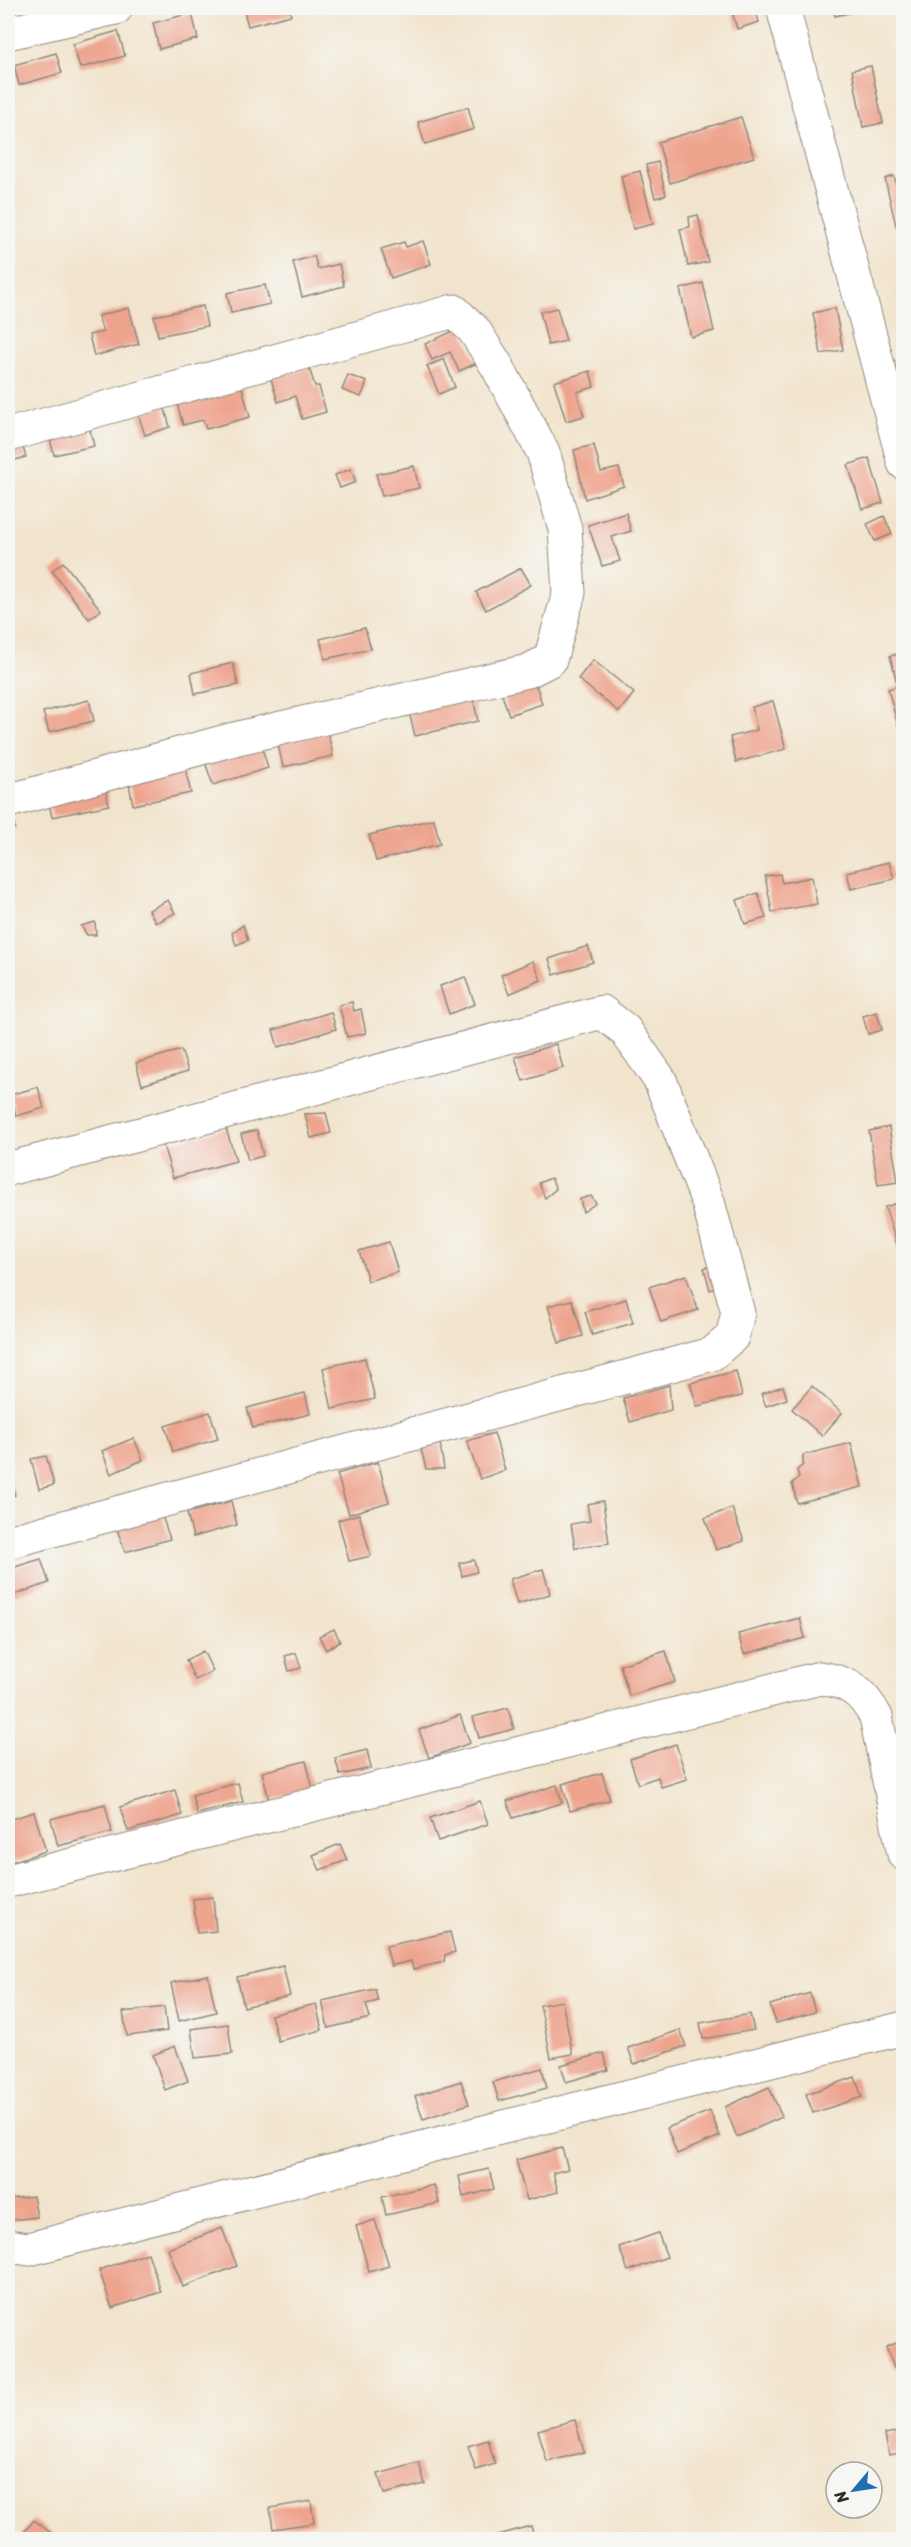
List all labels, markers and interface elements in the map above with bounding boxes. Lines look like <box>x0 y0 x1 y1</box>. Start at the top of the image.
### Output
north arrow <box>824 2460 884 2520</box>
text: N <box>826 2484 857 2510</box>

